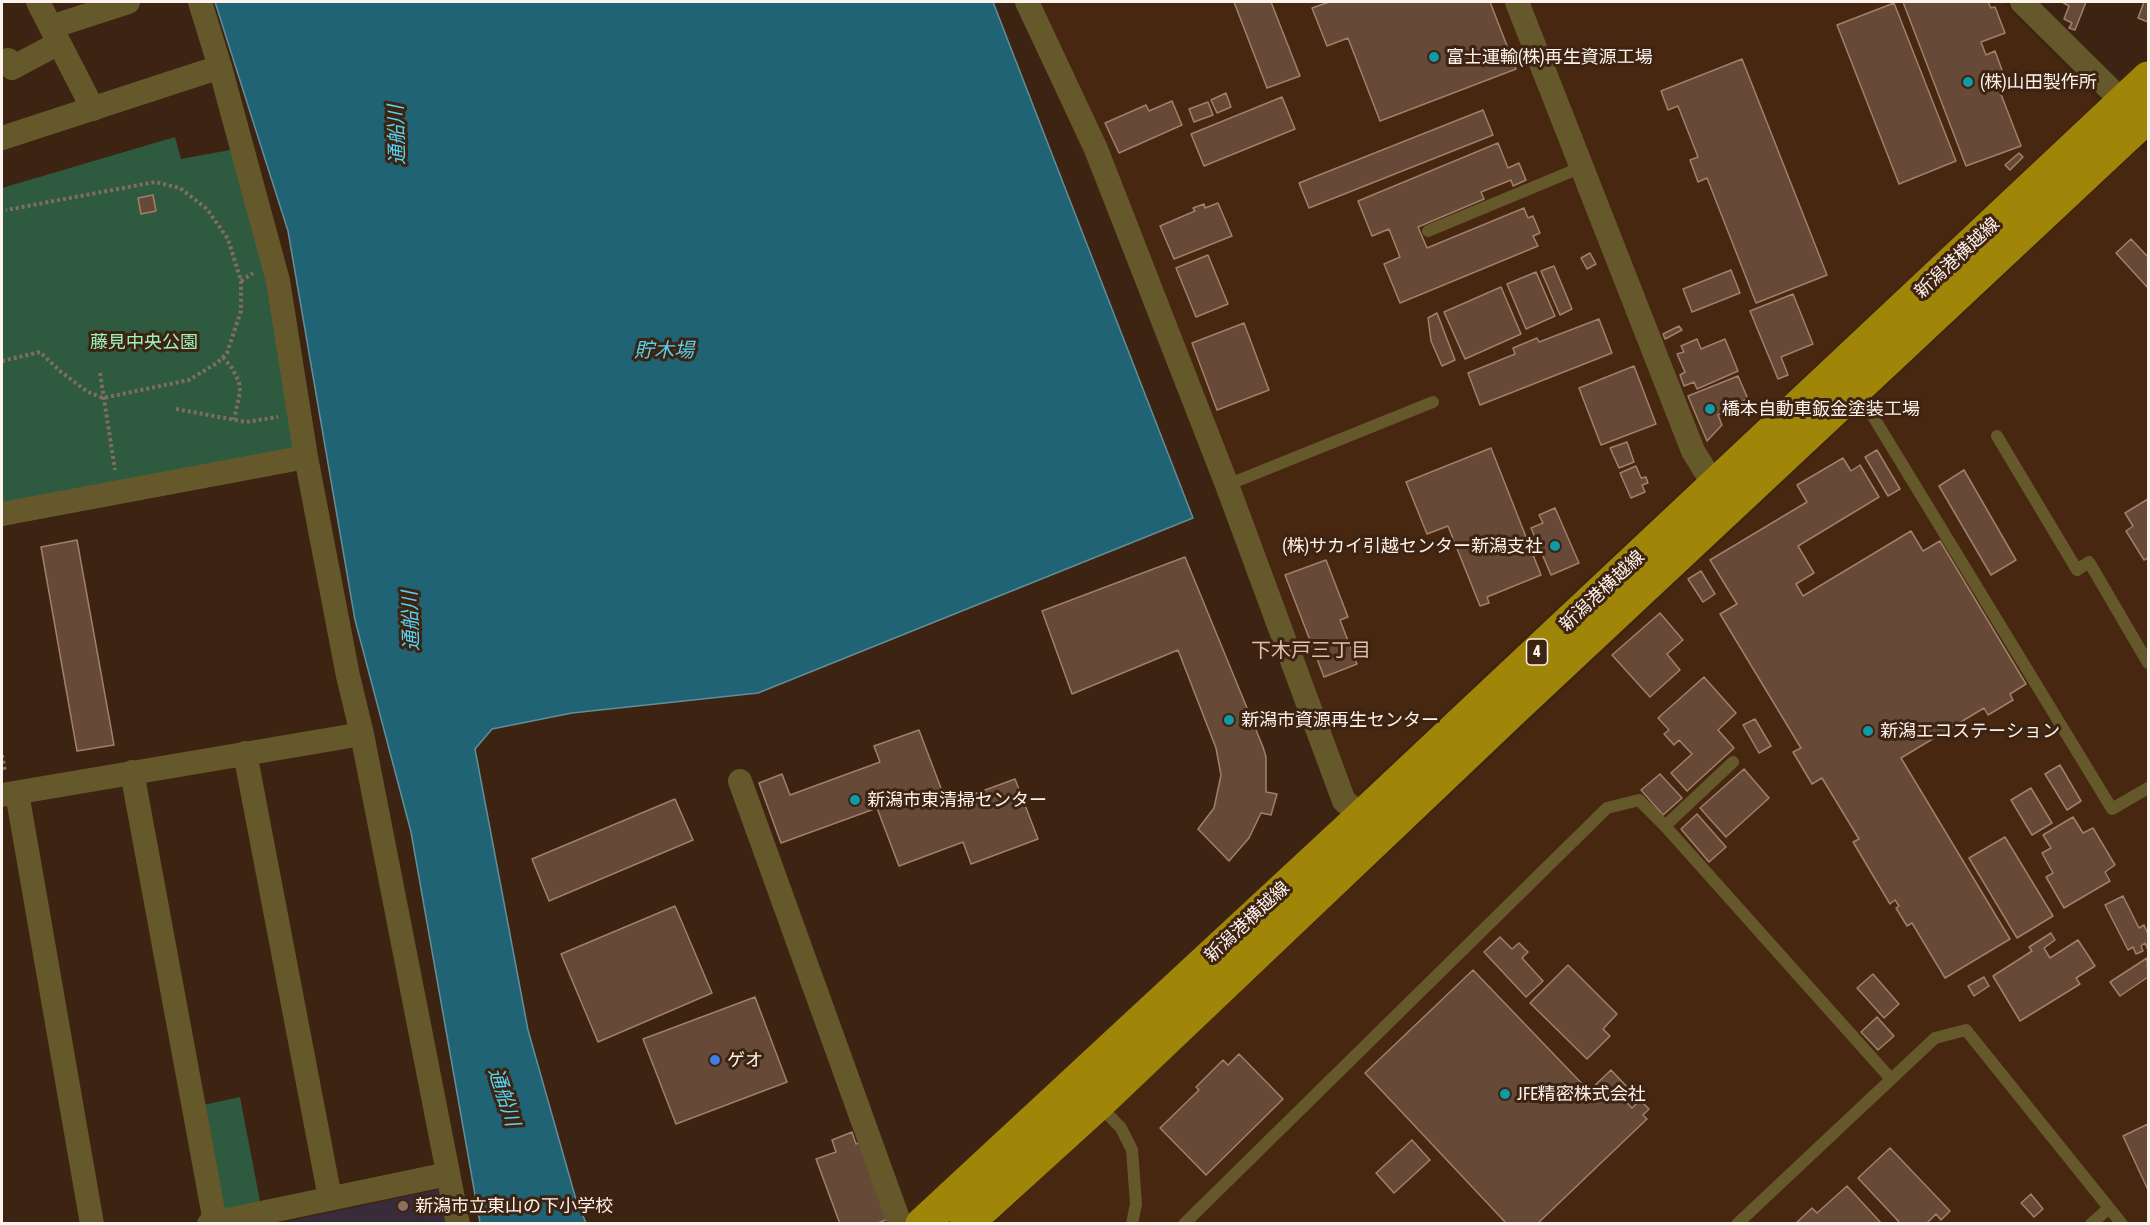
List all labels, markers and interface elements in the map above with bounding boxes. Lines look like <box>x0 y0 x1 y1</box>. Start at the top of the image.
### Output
place label: 富士運輸(株)再生資源工場 <box>1446 46 1653 68</box>
marker: 富士運輸(株)再生資源工場 <box>1427 50 1441 64</box>
place label: (株)山田製作所 <box>1980 71 2097 93</box>
marker: (株)山田製作所 <box>1961 75 1975 89</box>
water label: 通船川 <box>384 105 410 165</box>
street label: 新潟港横越線 <box>1910 213 2004 303</box>
park label: 藤見中央公園 <box>90 331 198 353</box>
water label: 貯木場 <box>634 339 694 363</box>
place label: 橋本自動車鈑金塗装工場 <box>1722 398 1920 420</box>
marker: 橋本自動車鈑金塗装工場 <box>1703 402 1717 416</box>
place label: (株)サカイ引越センター新潟支社 <box>1282 535 1543 557</box>
marker: (株)サカイ引越センター新潟支社 <box>1548 539 1562 553</box>
street label: 新潟港横越線 <box>1555 546 1649 636</box>
water label: 通船川 <box>398 591 424 651</box>
district label: 下木戸三丁目 <box>1251 639 1371 663</box>
road number: 4 <box>1526 639 1548 665</box>
place label: 新潟市資源再生センター <box>1241 709 1439 731</box>
marker: 新潟市資源再生センター <box>1222 713 1236 727</box>
place label: 新潟エコステーション <box>1880 720 2060 742</box>
marker: 新潟エコステーション <box>1861 724 1875 738</box>
place label: 新潟市東清掃センター <box>867 789 1047 811</box>
marker: 新潟市東清掃センター <box>848 793 862 807</box>
street label: 新潟港横越線 <box>1200 877 1294 967</box>
place label: ゲオ <box>727 1049 763 1071</box>
marker: ゲオ <box>708 1053 722 1067</box>
water label: 通船川 <box>483 1065 525 1129</box>
place label: JFE精密株式会社 <box>1517 1083 1646 1105</box>
marker: JFE精密株式会社 <box>1498 1087 1512 1101</box>
place label: 新潟市立東山の下小学校 <box>415 1195 613 1217</box>
marker: 新潟市立東山の下小学校 <box>396 1199 410 1213</box>

